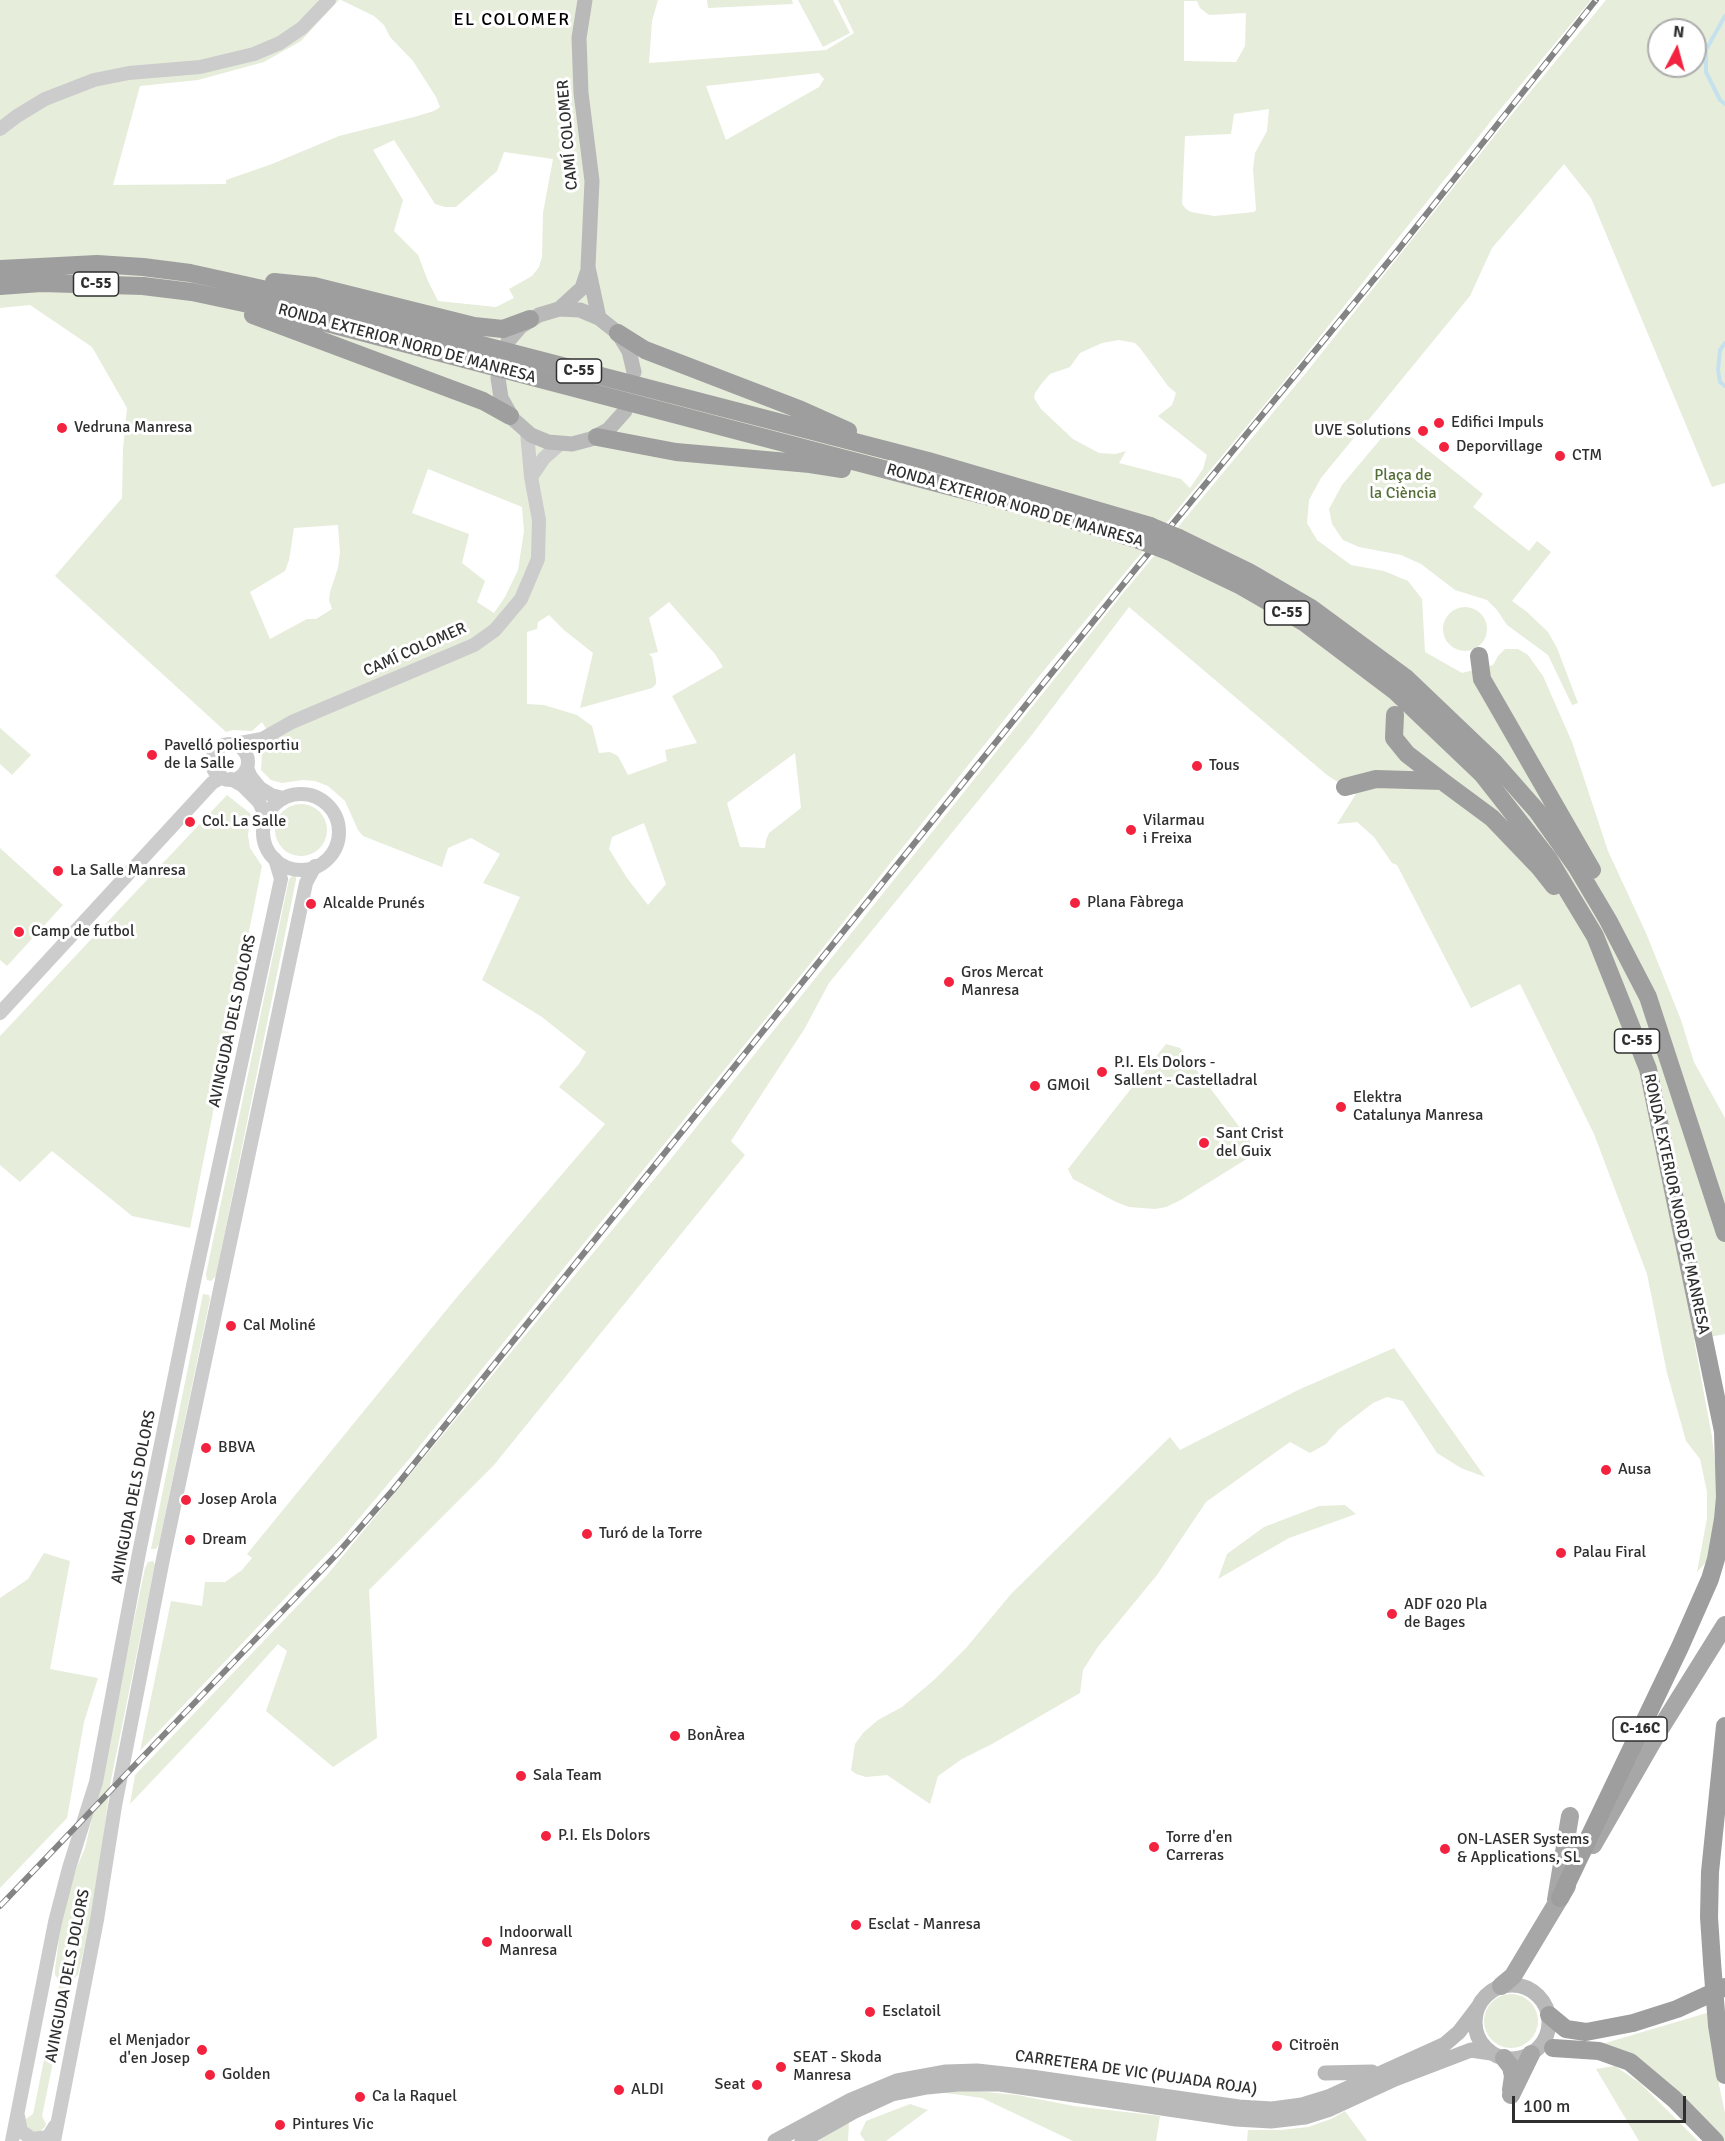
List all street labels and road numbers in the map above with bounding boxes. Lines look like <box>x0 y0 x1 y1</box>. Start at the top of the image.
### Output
street label: CAMÍ COLOMER <box>554 79 582 191</box>
road number: C-55 <box>74 272 118 296</box>
street label: RONDA EXTERIOR NORD DE MANRESA <box>276 300 538 388</box>
road number: C-55 <box>556 359 602 383</box>
street label: RONDA EXTERIOR NORD DE MANRESA <box>884 460 1146 552</box>
road number: C-55 <box>1264 601 1310 625</box>
street label: CAMÍ COLOMER <box>361 619 469 681</box>
street label: AVINGUDA DELS DOLORS <box>205 933 261 1109</box>
road number: C-55 <box>1614 1029 1660 1053</box>
street label: RONDA EXTERIOR NORD DE MANRESA <box>1639 1072 1713 1336</box>
street label: AVINGUDA DELS DOLORS <box>108 1409 160 1585</box>
road number: C-16C <box>1613 1717 1667 1741</box>
street label: AVINGUDA DELS DOLORS <box>42 1888 94 2064</box>
street label: CARRETERA DE VIC (PUJADA ROJA) <box>1014 2046 1258 2100</box>

